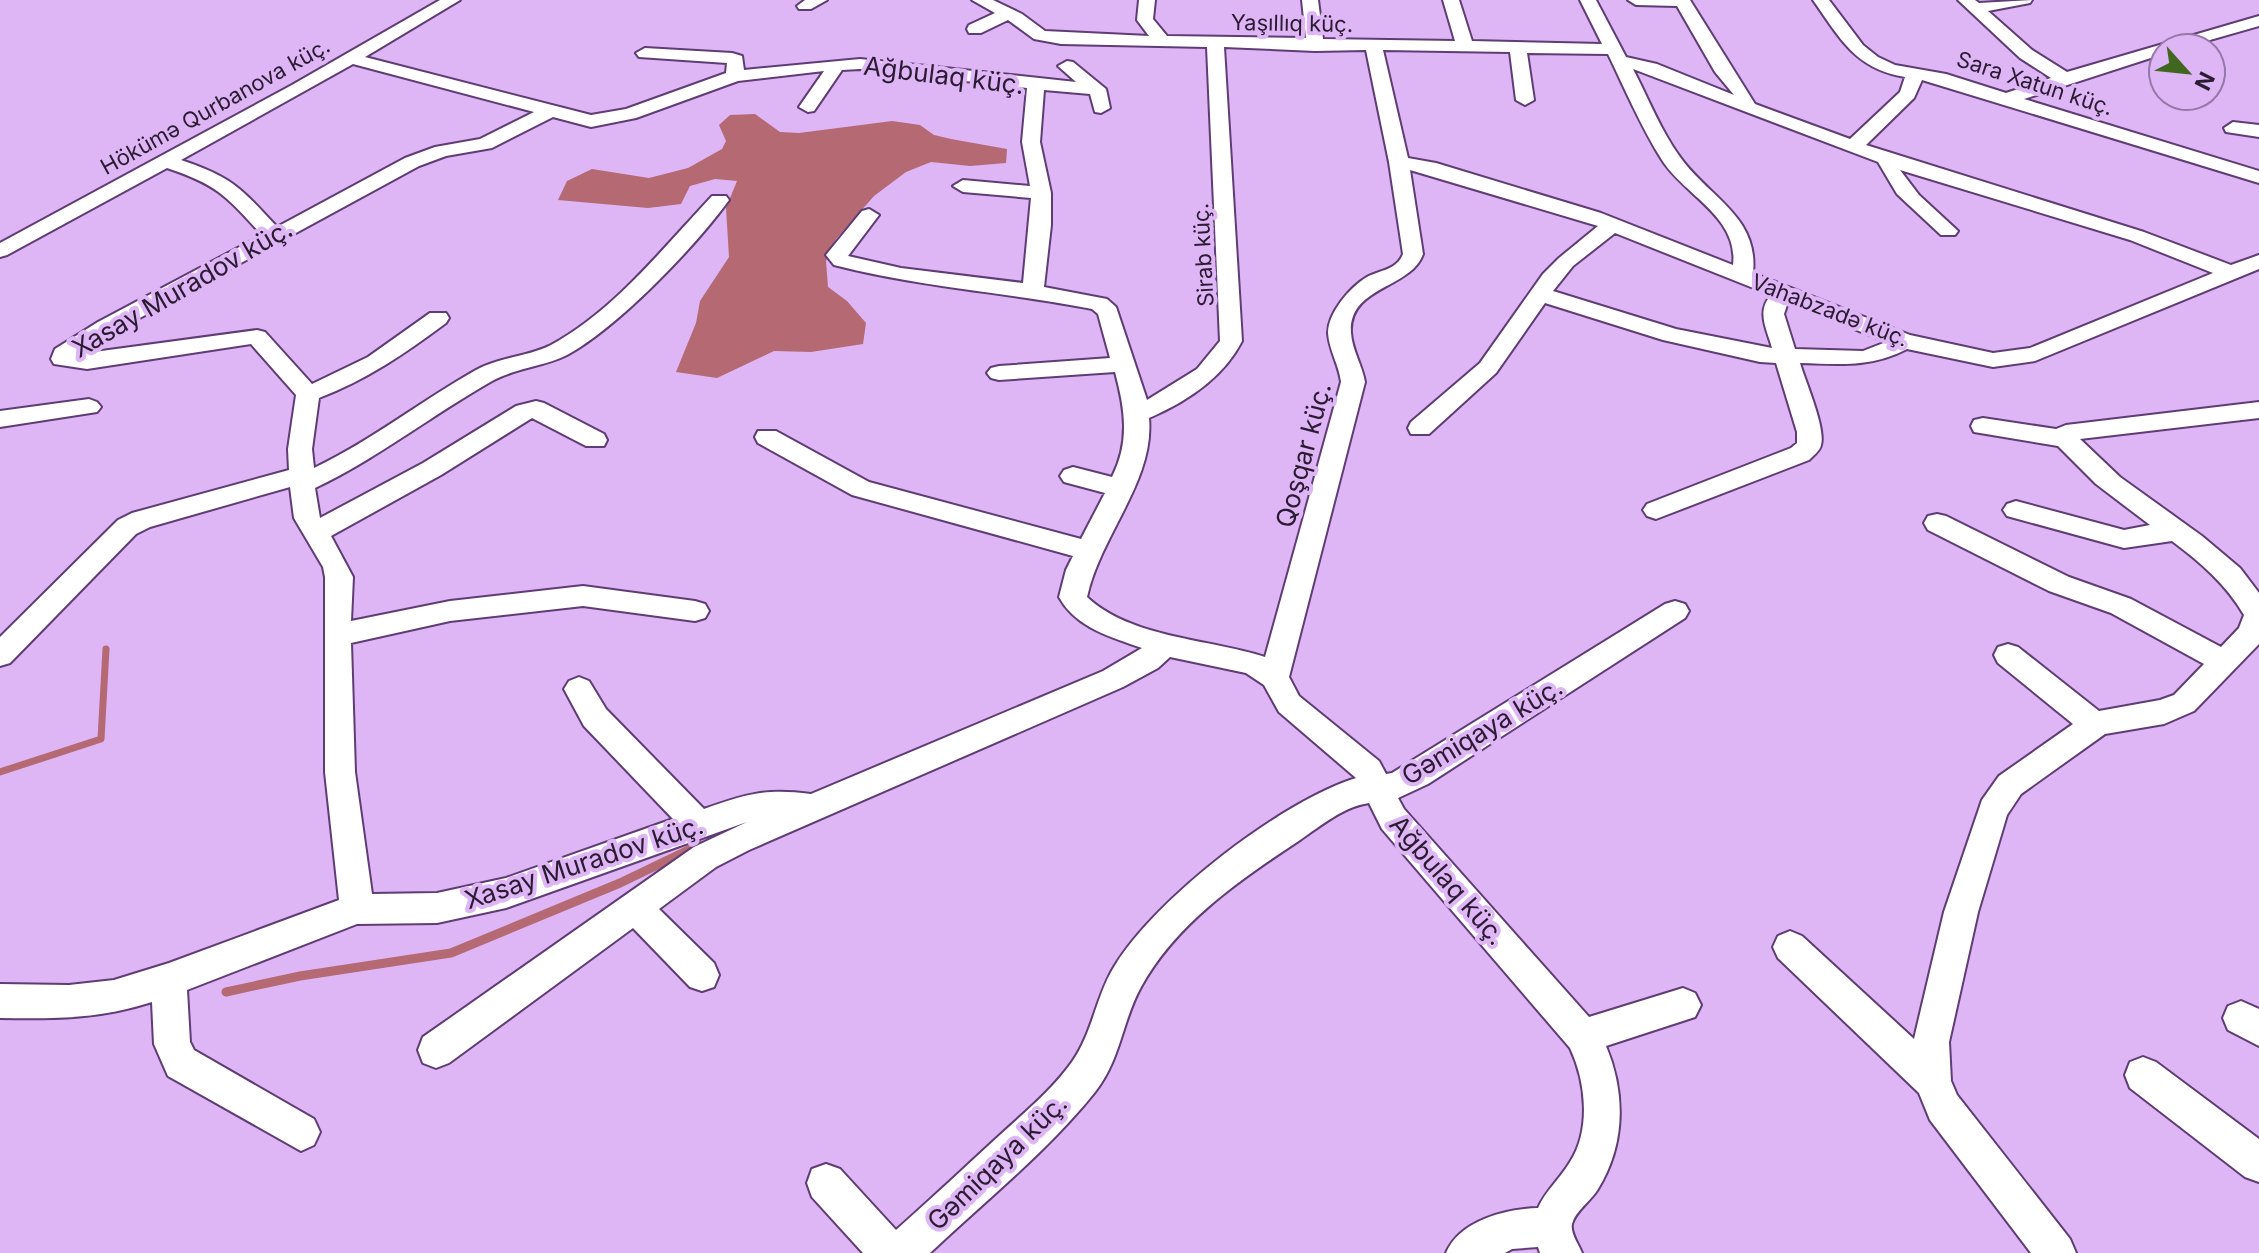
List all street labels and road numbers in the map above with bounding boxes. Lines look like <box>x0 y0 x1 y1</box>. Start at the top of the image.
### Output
street label: Yaşıllıq küç. <box>1231 9 1353 37</box>
street label: Hökümə Qurbanova küç. <box>96 32 334 180</box>
street label: Sara Xatun küç. <box>1954 45 2116 121</box>
street label: Ağbulaq küç. <box>862 50 1026 100</box>
street label: Sirab küç. <box>1187 203 1219 307</box>
street label: Xasay Muradov küç. <box>66 212 298 364</box>
street label: Vahabzadə küç. <box>1748 268 1912 352</box>
street label: Qoşqar küç. <box>1269 379 1337 531</box>
street label: Gəmiqaya küç. <box>1396 671 1568 791</box>
street label: Xasay Muradov küç. <box>461 809 707 915</box>
street label: Ağbulaq küç. <box>1383 809 1513 951</box>
street label: Gəmiqaya küç. <box>921 1088 1073 1236</box>

